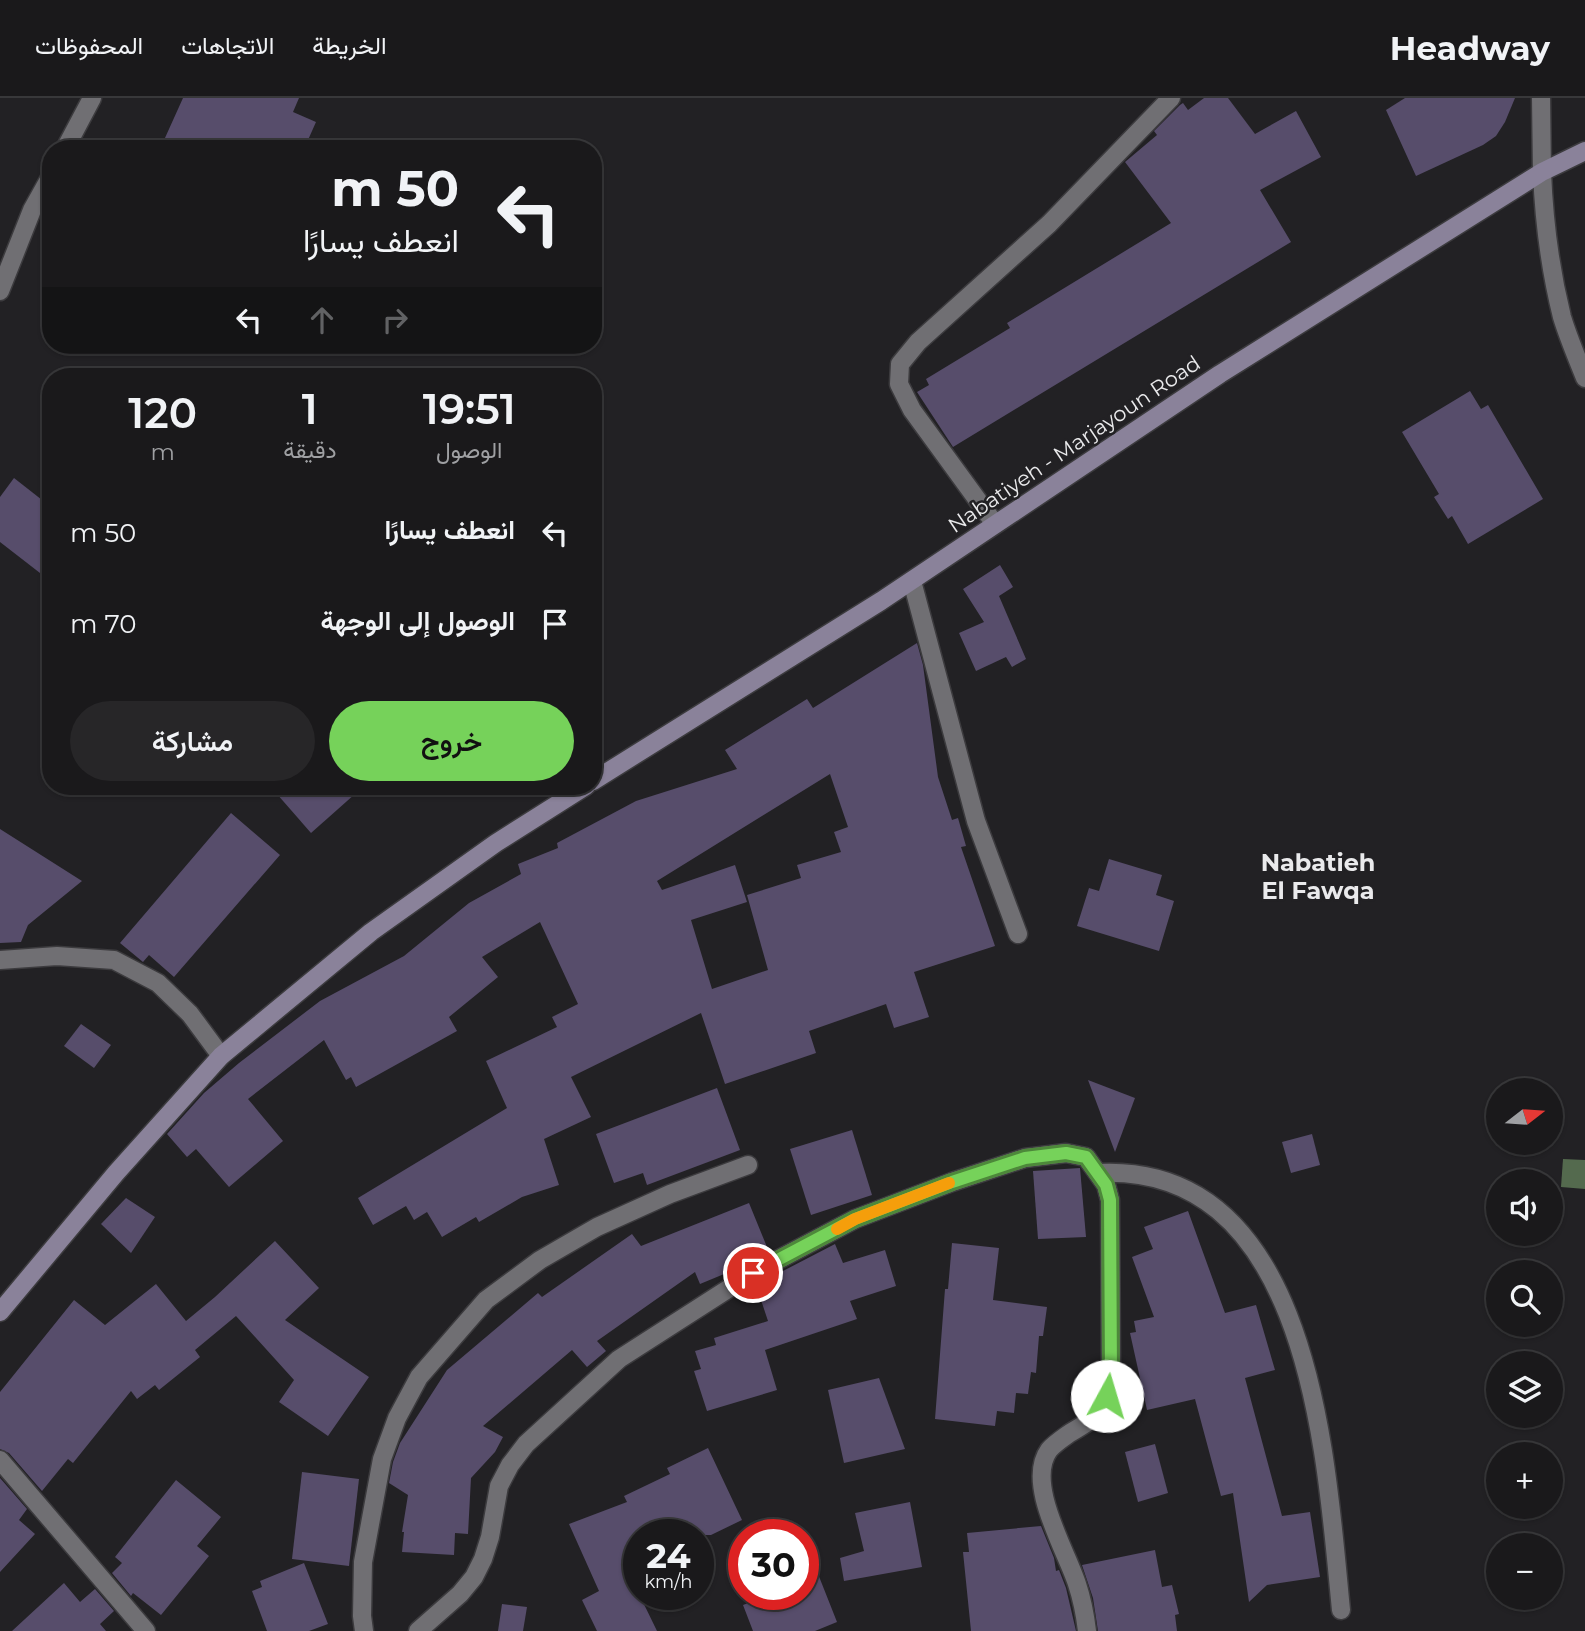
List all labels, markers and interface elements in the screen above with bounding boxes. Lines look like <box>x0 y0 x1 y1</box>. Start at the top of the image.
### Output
text: Headway <box>1390 28 1550 68</box>
text: المحفوظات <box>35 31 143 60</box>
text: الاتجاهات <box>181 31 274 60</box>
text: الخريطة <box>312 31 387 60</box>
text: 50 m <box>331 159 459 218</box>
icon: left <box>483 168 574 259</box>
text: انعطف يسارًا <box>303 221 459 260</box>
icon: left <box>230 301 268 339</box>
icon: ahead <box>303 301 341 339</box>
icon: right <box>376 301 414 339</box>
street label: Nabatiyeh - Marjayoun Road <box>943 350 1205 538</box>
text: 1 <box>302 383 318 435</box>
text: 19:51 <box>423 383 516 435</box>
text: 120 <box>128 387 197 439</box>
text: دقيقة <box>283 436 336 464</box>
text: الوصول <box>436 436 502 464</box>
text: m <box>150 438 175 466</box>
text: انعطف يسارًا <box>385 514 515 546</box>
icon: left <box>536 514 574 552</box>
text: 50 m <box>70 517 136 549</box>
text: الوصول إلى الوجهة <box>321 605 515 637</box>
icon: arrive <box>536 605 574 643</box>
text: 70 m <box>70 608 136 640</box>
button: مشاركة <box>70 701 315 781</box>
button: خروج <box>329 701 574 781</box>
district label: Nabatieh El Fawqa <box>1261 848 1375 905</box>
north arrow <box>1486 1078 1563 1155</box>
map controls <box>1486 1078 1563 1610</box>
button: sound <box>1486 1169 1563 1246</box>
pin <box>723 1243 783 1303</box>
icon: arrive <box>734 1254 772 1292</box>
button: search <box>1486 1260 1563 1337</box>
button: layers <box>1486 1351 1563 1428</box>
position arrow <box>1070 1359 1144 1433</box>
button: + <box>1486 1442 1563 1519</box>
speed limit sign: 30 <box>728 1519 819 1610</box>
button: − <box>1486 1533 1563 1610</box>
text: 24 <box>646 1534 691 1577</box>
text: km/h <box>644 1571 693 1593</box>

